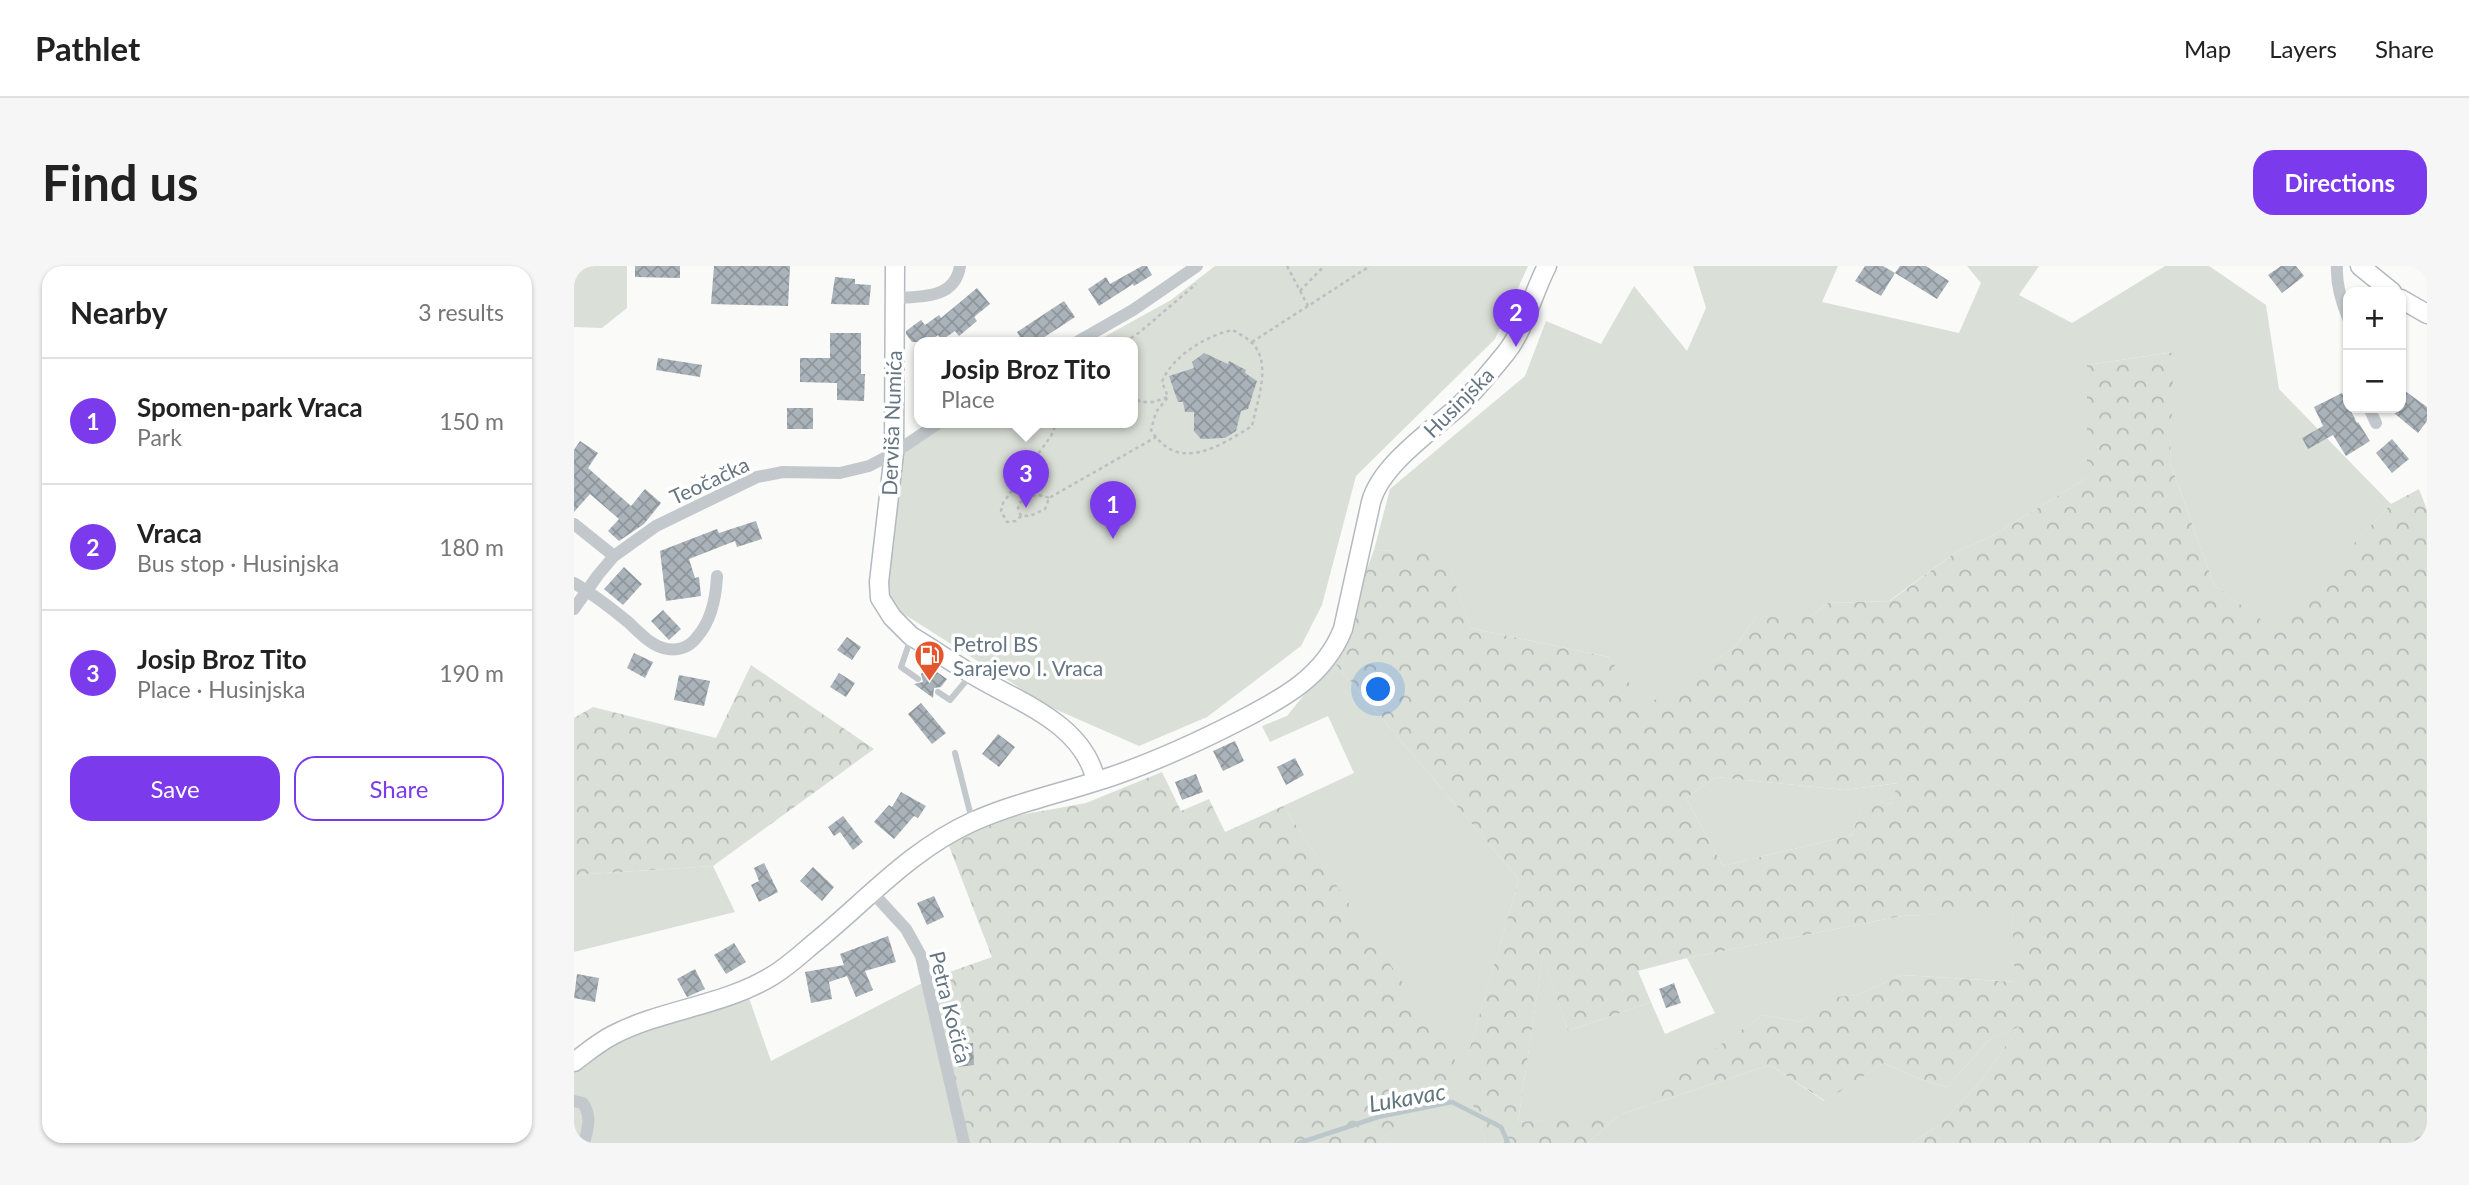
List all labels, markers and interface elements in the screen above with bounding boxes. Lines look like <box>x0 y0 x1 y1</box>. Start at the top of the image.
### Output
text: Pathlet <box>35 28 140 68</box>
text: Map <box>2184 34 2231 63</box>
text: Layers <box>2269 34 2337 63</box>
text: Share <box>2375 34 2434 63</box>
button: Directions <box>2253 150 2427 215</box>
text: Find us <box>42 153 199 211</box>
map controls <box>2343 287 2406 413</box>
button: + <box>2343 287 2406 350</box>
pin: 2 <box>1493 289 1539 347</box>
text: Nearby <box>70 294 168 330</box>
text: 3 results <box>418 298 504 326</box>
popup <box>914 337 1138 428</box>
street label: Derviša Numića <box>876 350 906 496</box>
button: − <box>2343 350 2406 413</box>
text: Josip Broz Tito <box>941 353 1111 385</box>
street label: Husinjska <box>1418 362 1498 442</box>
text: Place <box>941 385 995 413</box>
text: Spomen-park Vraca <box>137 391 363 423</box>
text: 1 <box>86 407 100 435</box>
text: 150 m <box>439 407 504 435</box>
text: Park <box>137 423 182 451</box>
pin: 3 <box>1003 450 1049 508</box>
street label: Teočačka <box>665 451 753 509</box>
pin: 1 <box>1090 481 1136 539</box>
text: Vraca <box>137 517 202 549</box>
text: 2 <box>86 533 100 561</box>
text: 180 m <box>439 533 504 561</box>
text: Bus stop · Husinjska <box>137 549 339 577</box>
place label: Petrol BS Sarajevo I. Vraca <box>953 631 1103 680</box>
fuel station icon: Petrol BS Sarajevo I. Vraca <box>913 638 947 682</box>
text: Josip Broz Tito <box>137 643 307 675</box>
text: 3 <box>86 659 100 687</box>
text: 190 m <box>439 659 504 687</box>
your location <box>1361 672 1395 706</box>
text: Place · Husinjska <box>137 675 305 703</box>
button: Save <box>70 756 280 821</box>
button: Share <box>294 756 504 821</box>
street label: Petra Kočića <box>925 948 977 1066</box>
water label: Lukavac <box>1366 1076 1448 1118</box>

